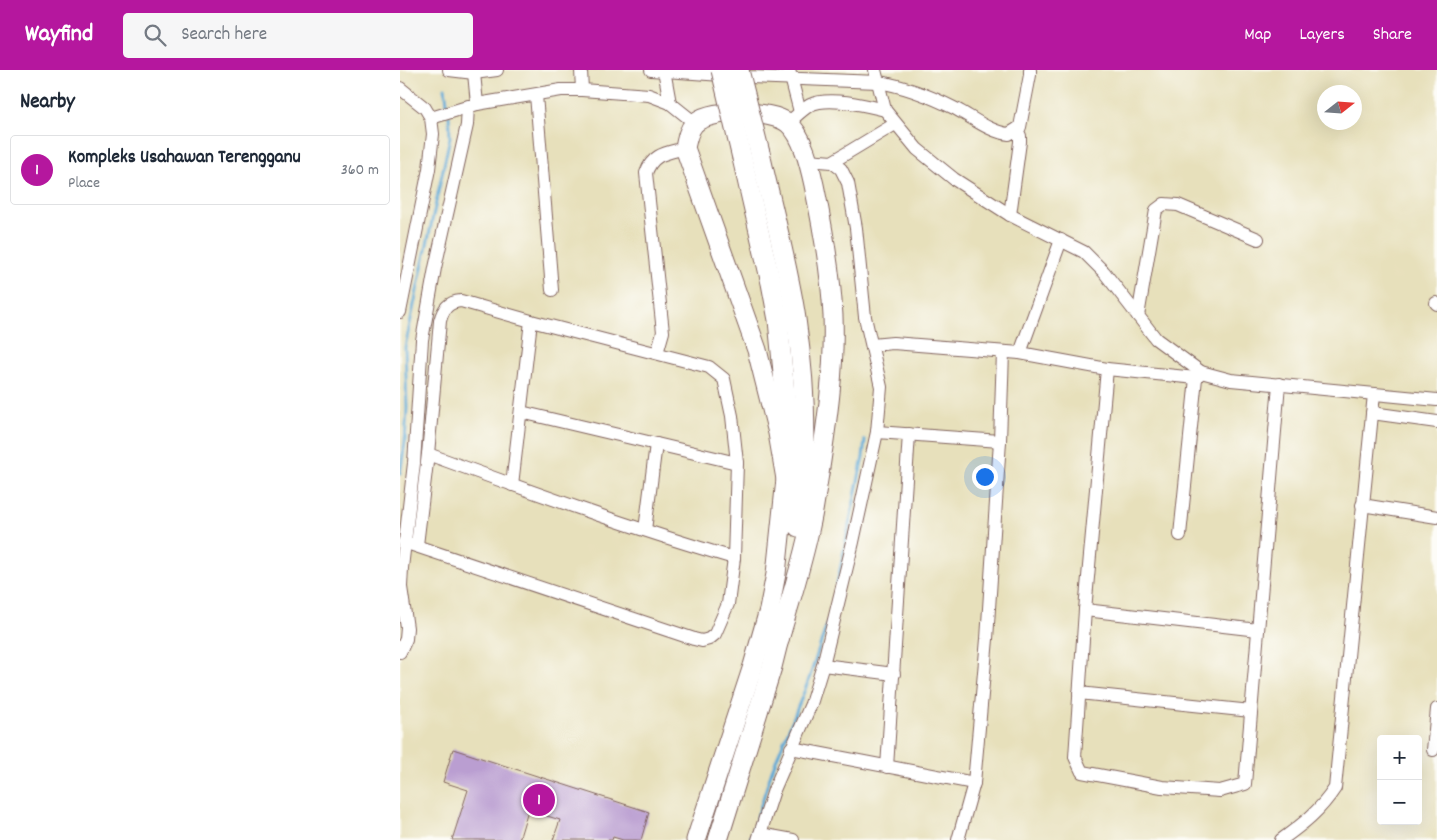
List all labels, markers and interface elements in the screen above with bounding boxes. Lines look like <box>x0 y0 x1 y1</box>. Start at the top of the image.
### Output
search box <box>123 13 473 58</box>
text: Wayfind <box>25 18 93 52</box>
icon: search <box>141 21 169 49</box>
text: Search here <box>181 22 267 49</box>
text: Map <box>1244 23 1271 48</box>
text: Layers <box>1299 23 1345 48</box>
text: Share <box>1373 23 1412 48</box>
north arrow <box>1317 85 1362 130</box>
text: Nearby <box>20 88 75 118</box>
text: Kompleks Usahawan Terengganu <box>68 145 301 172</box>
text: 1 <box>35 159 39 182</box>
text: 360 m <box>341 159 379 182</box>
text: Place <box>68 172 100 195</box>
your location <box>972 464 998 490</box>
map controls <box>1377 735 1422 825</box>
button: + <box>1377 735 1422 780</box>
button: − <box>1377 780 1422 825</box>
pin: 1 <box>523 781 555 819</box>

